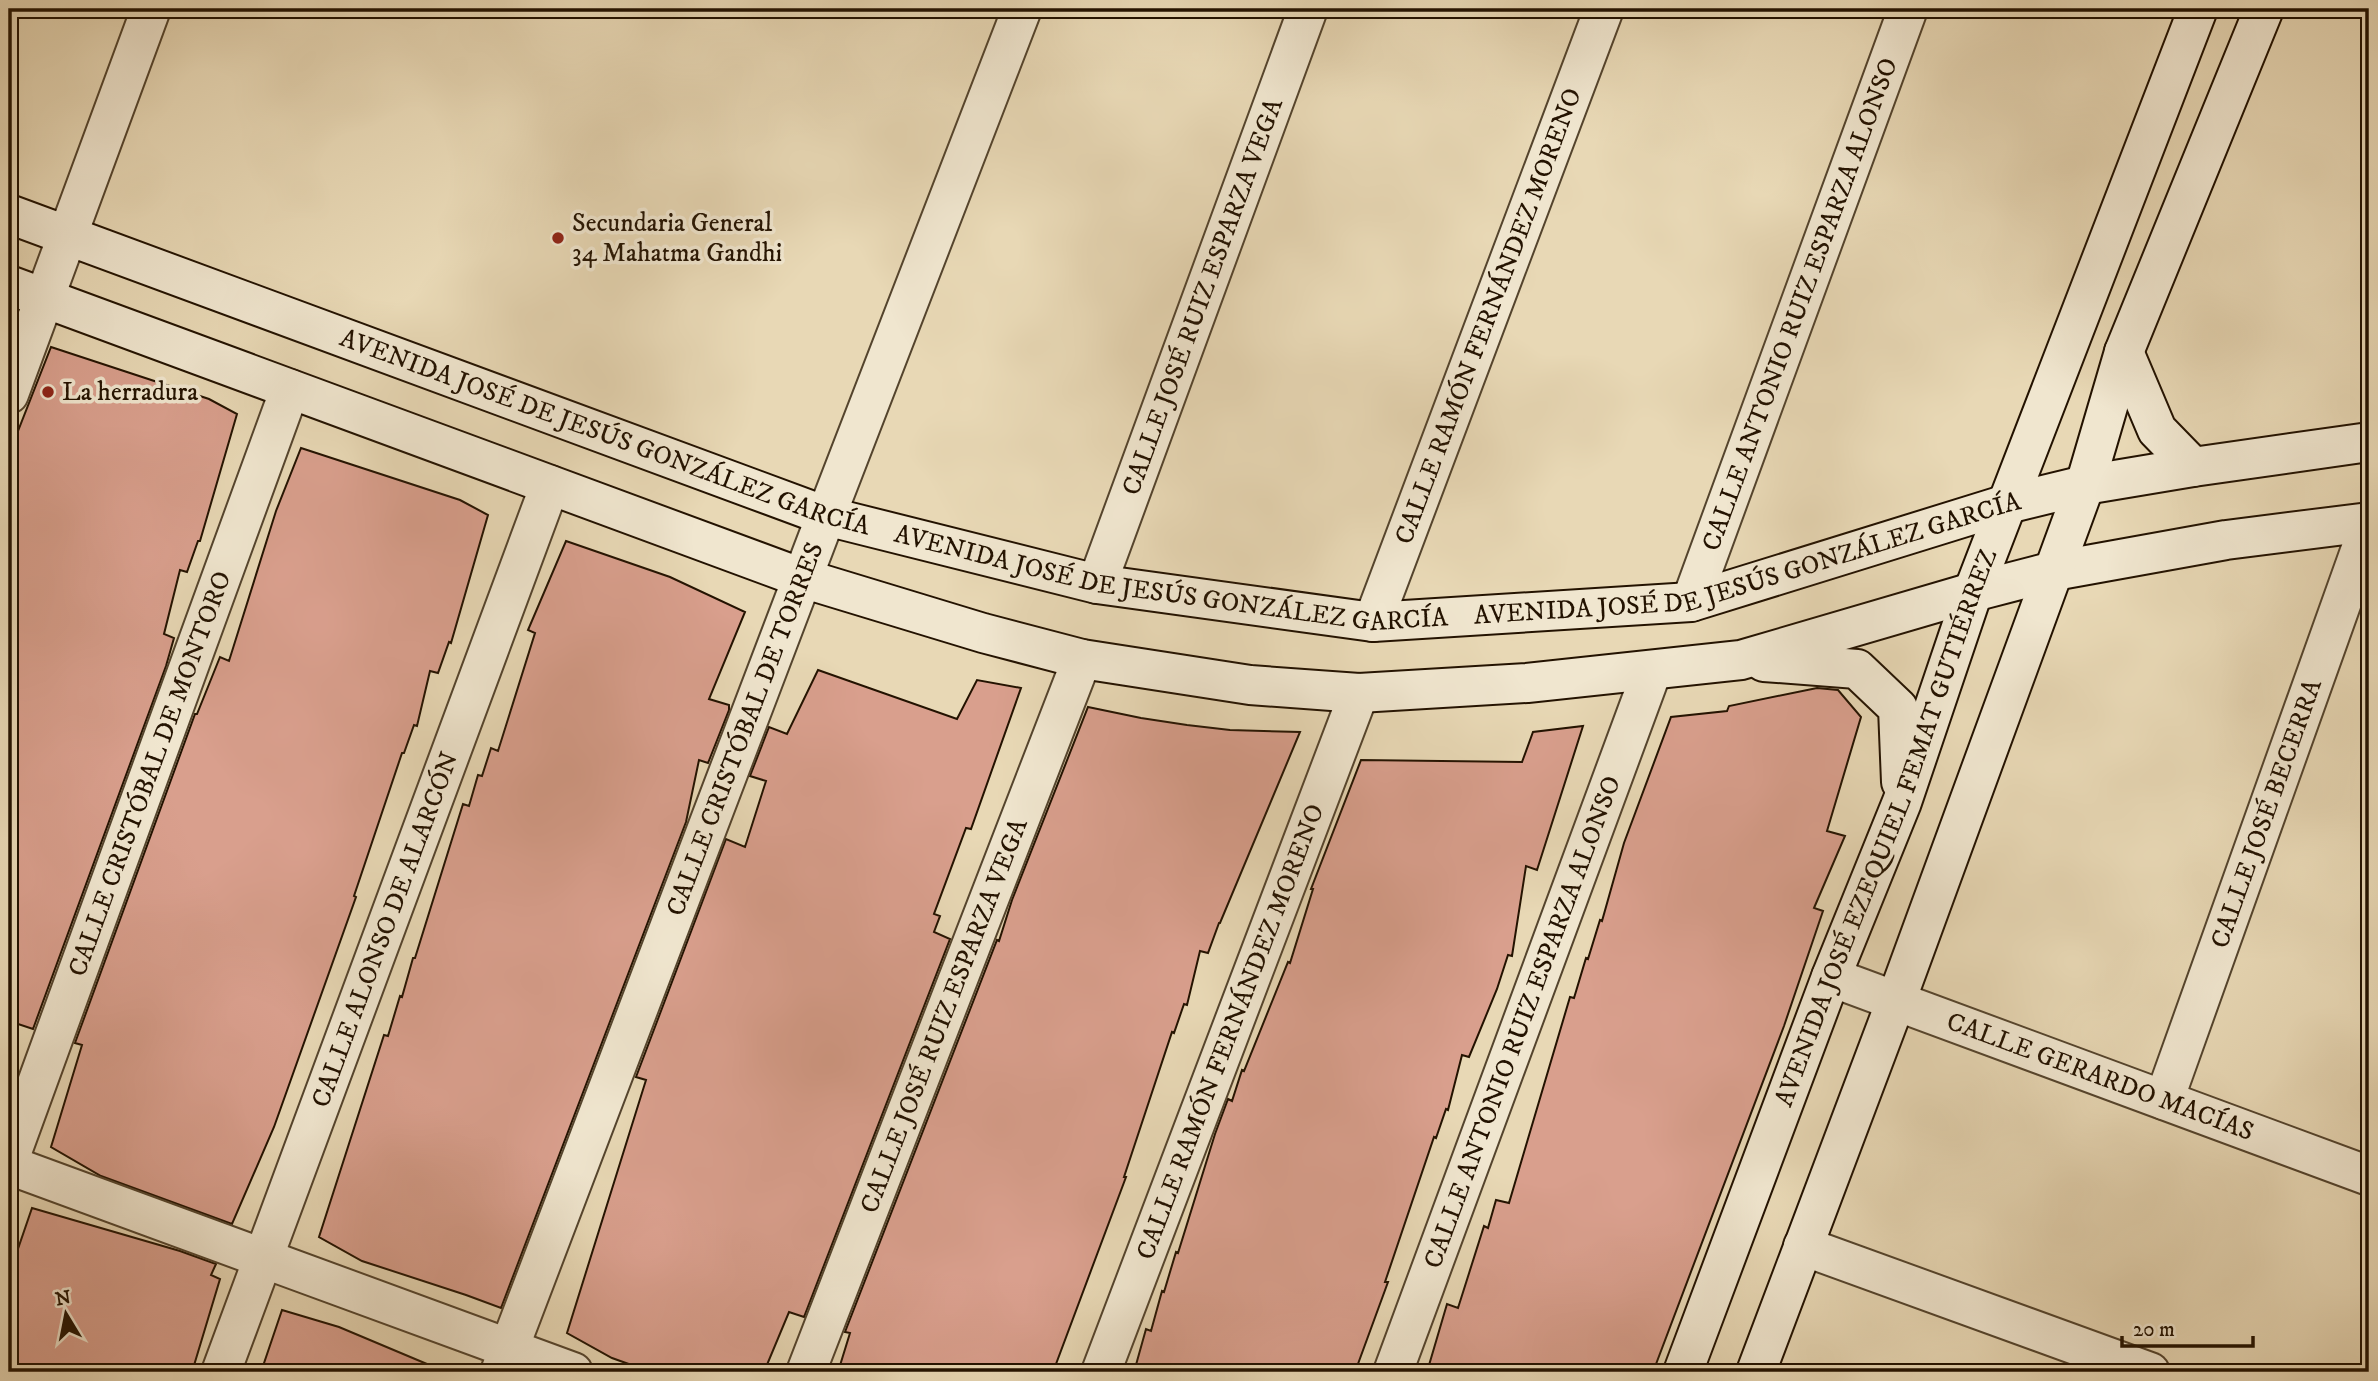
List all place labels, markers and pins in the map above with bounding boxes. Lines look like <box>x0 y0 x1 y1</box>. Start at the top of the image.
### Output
place label: Secundaria General 34 Mahatma Gandhi <box>572 207 782 270</box>
marker: Secundaria General 34 Mahatma Gandhi <box>550 230 566 246</box>
place label: La herradura <box>62 376 198 409</box>
marker: La herradura <box>40 384 56 400</box>

